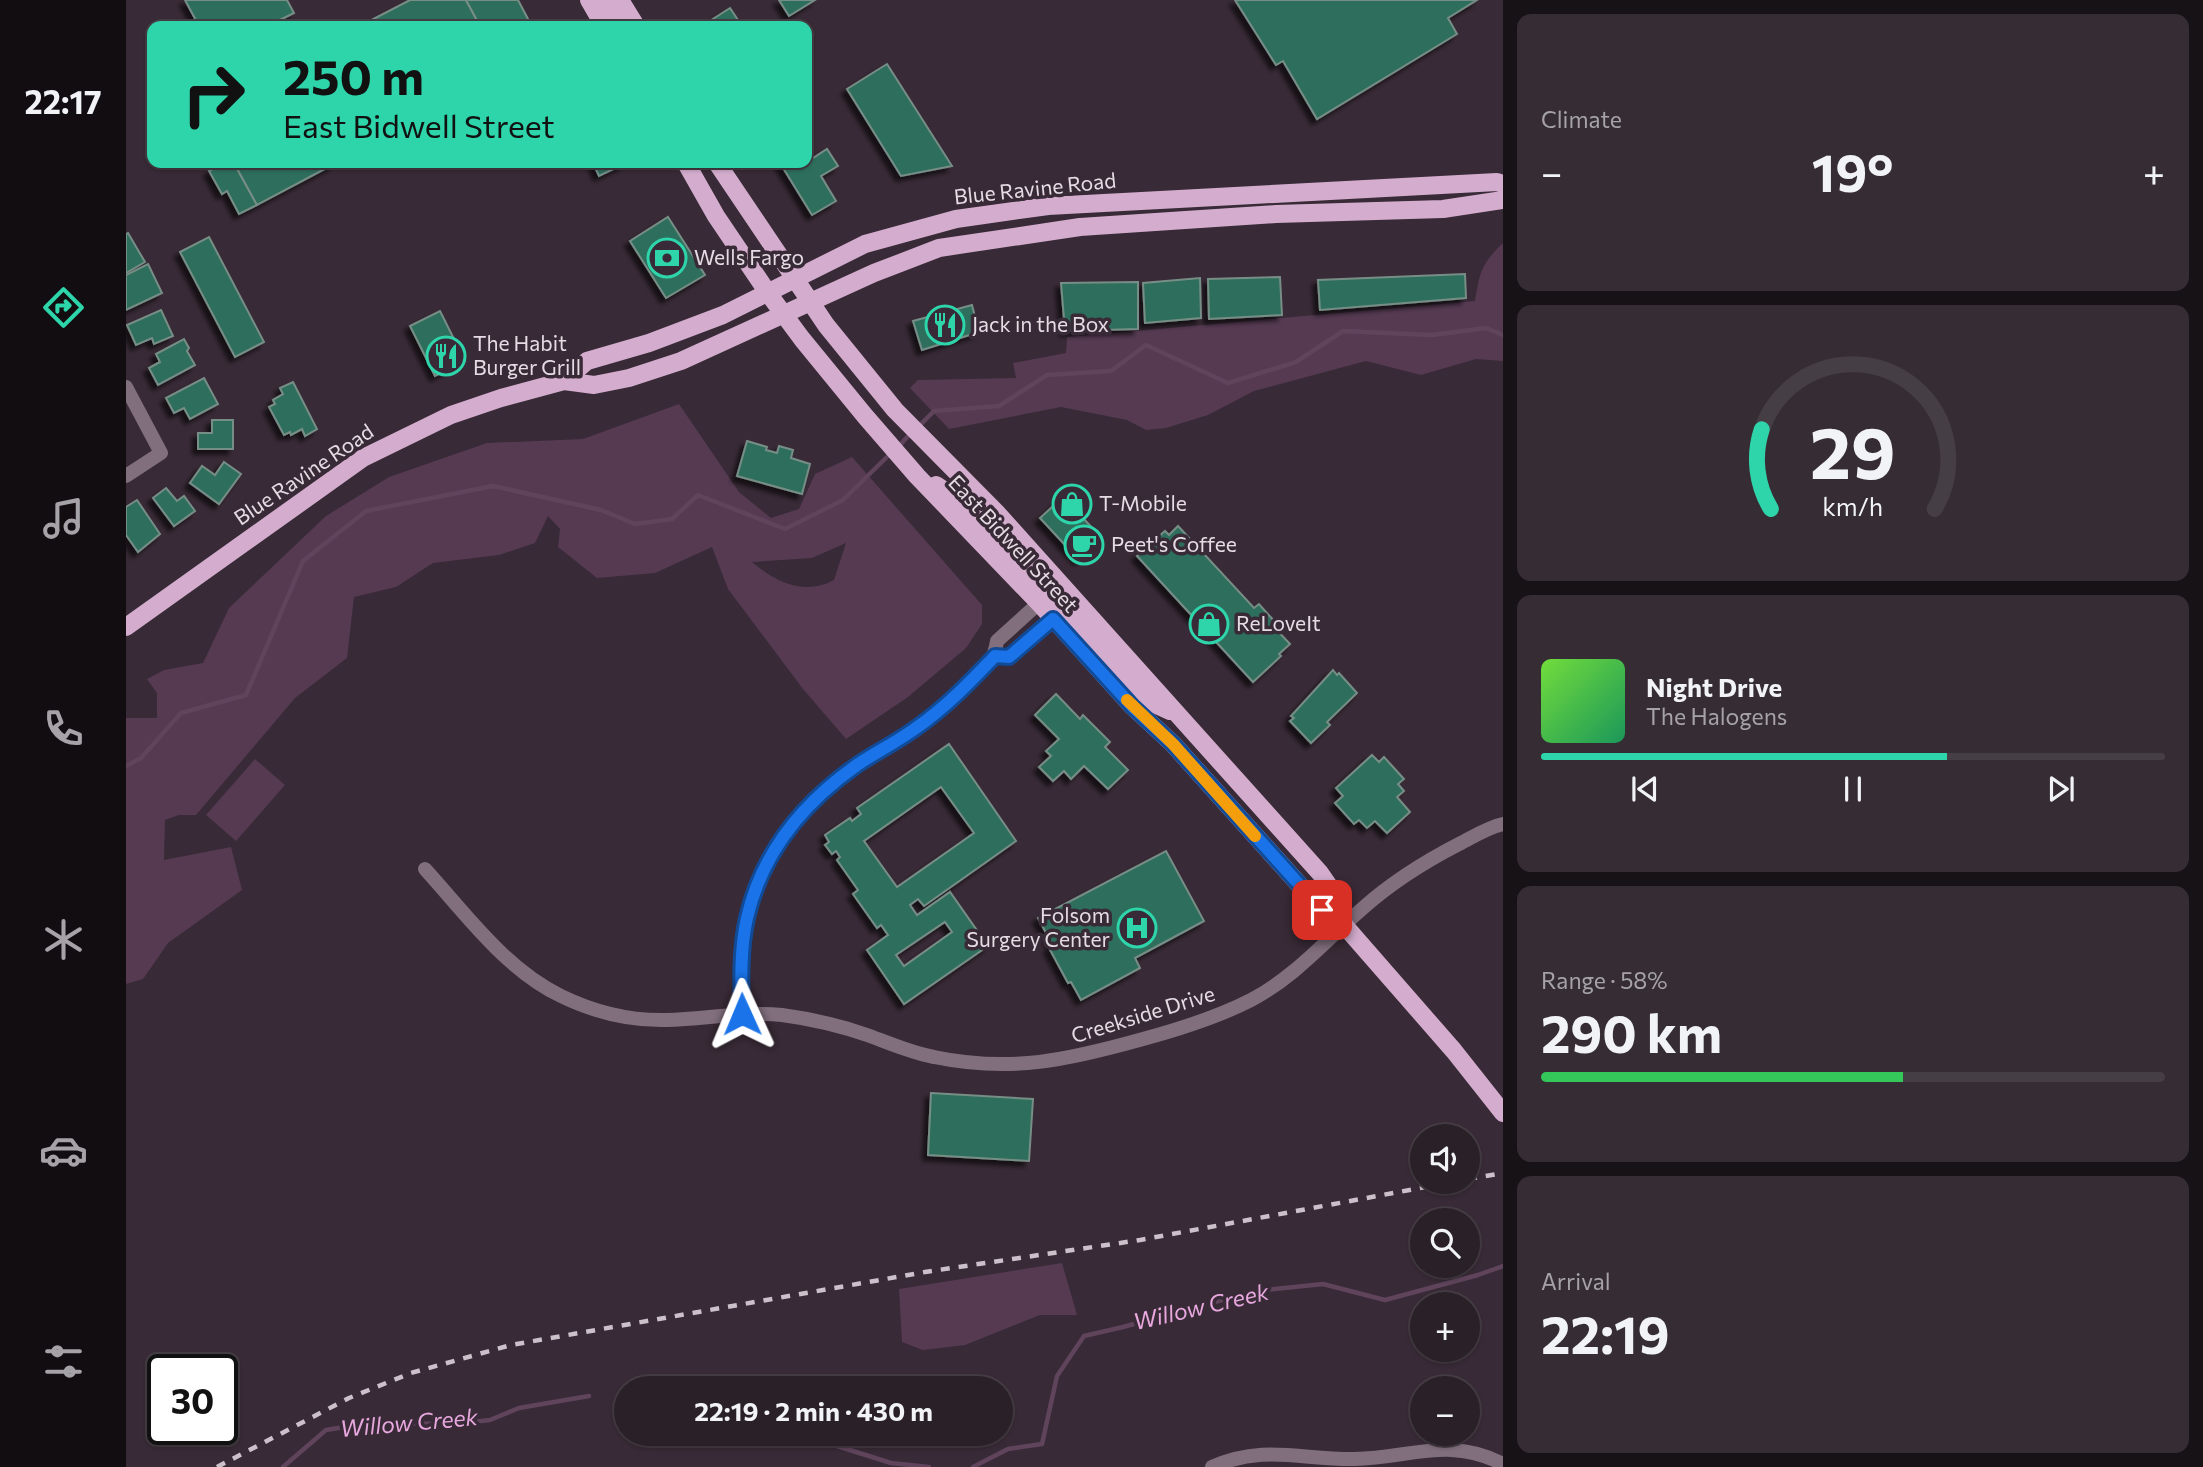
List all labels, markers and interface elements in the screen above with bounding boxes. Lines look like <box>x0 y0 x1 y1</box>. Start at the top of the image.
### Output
text: 250 m <box>283 45 424 105</box>
icon: right <box>168 49 259 140</box>
text: 22:17 <box>25 81 101 121</box>
text: East Bidwell Street <box>283 105 555 145</box>
text: Climate <box>1541 105 1622 133</box>
text: 19° <box>1812 139 1893 203</box>
text: − <box>1541 148 1563 195</box>
text: + <box>2143 148 2165 195</box>
street label: Blue Ravine Road <box>953 167 1117 208</box>
bank icon: Wells Fargo <box>646 237 688 279</box>
place label: Wells Fargo <box>694 244 804 269</box>
icon: directions <box>39 283 88 332</box>
restaurant icon: Jack in the Box <box>924 304 966 346</box>
place label: Jack in the Box <box>972 311 1109 336</box>
place label: The Habit Burger Grill <box>473 330 581 379</box>
restaurant icon: The Habit Burger Grill <box>425 335 467 377</box>
text: 29 <box>1810 405 1896 494</box>
street label: Blue Ravine Road <box>229 418 378 530</box>
street label: East Bidwell Street <box>944 469 1084 617</box>
shop icon: T-Mobile <box>1051 483 1093 525</box>
place label: T-Mobile <box>1099 490 1187 515</box>
text: km/h <box>1823 491 1883 521</box>
icon: music <box>39 494 88 543</box>
cafe icon: Peet's Coffee <box>1063 524 1105 566</box>
place label: Peet's Coffee <box>1111 531 1237 556</box>
shop icon: ReLoveIt <box>1188 603 1230 645</box>
place label: ReLoveIt <box>1236 610 1321 635</box>
text: Night Drive <box>1646 671 1782 702</box>
text: The Halogens <box>1646 702 1787 730</box>
icon: phone <box>39 704 88 753</box>
icon: previous <box>1626 770 1664 808</box>
icon: pause <box>1834 770 1872 808</box>
icon: next <box>2042 770 2080 808</box>
pin <box>1292 880 1352 940</box>
icon: arrive <box>1303 891 1341 929</box>
place label: Folsom Surgery Center <box>967 902 1110 951</box>
hospital icon: Folsom Surgery Center <box>1116 907 1158 949</box>
icon: climate <box>39 915 88 964</box>
text: Range · 58% <box>1541 966 1668 994</box>
position arrow <box>705 977 779 1051</box>
street label: Creekside Drive <box>1068 980 1217 1047</box>
text: 290 km <box>1541 1000 1722 1064</box>
map controls <box>1410 1124 1480 1446</box>
button: sound <box>1410 1124 1480 1194</box>
icon: car <box>39 1126 88 1175</box>
button: search <box>1410 1208 1480 1278</box>
text: Arrival <box>1541 1267 1611 1295</box>
water label: Willow Creek <box>1130 1277 1272 1335</box>
button: + <box>1410 1292 1480 1362</box>
text: 22:19 <box>1541 1301 1670 1365</box>
icon: filters <box>39 1337 88 1386</box>
speed limit sign: 30 <box>147 1354 238 1445</box>
button: − <box>1410 1376 1480 1446</box>
text: 22:19 · 2 min · 430 m <box>694 1395 933 1426</box>
water label: Willow Creek <box>339 1402 480 1442</box>

